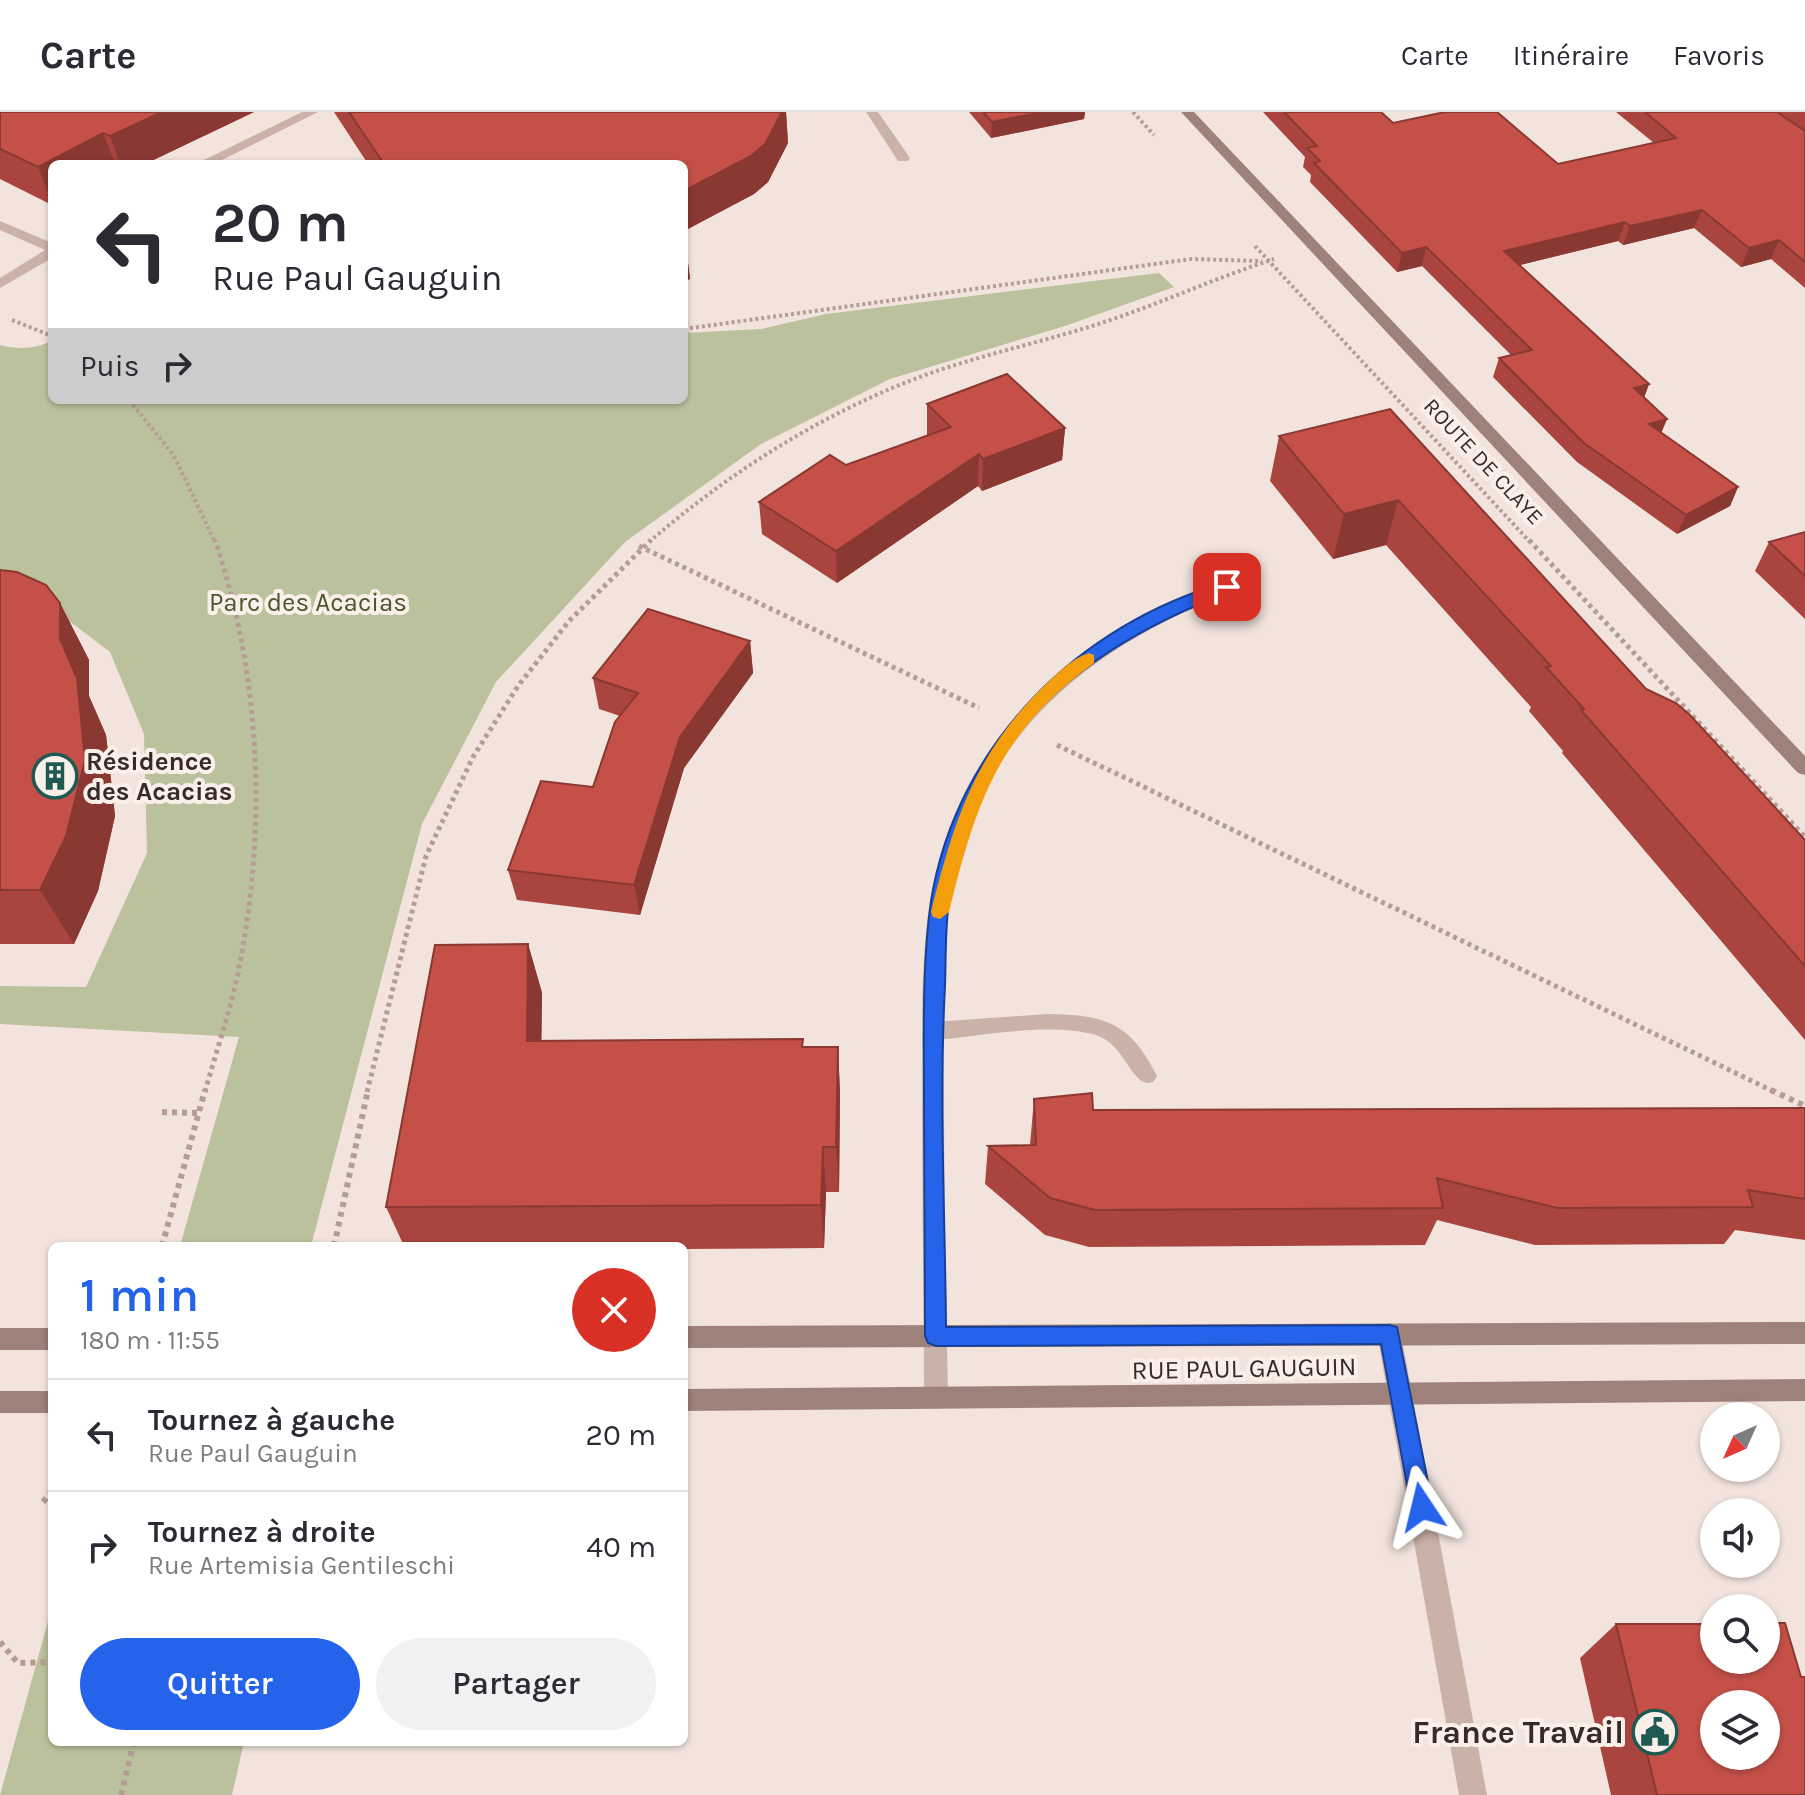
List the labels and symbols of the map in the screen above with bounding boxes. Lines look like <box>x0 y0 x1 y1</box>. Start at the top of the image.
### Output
street label: ROUTE DE CLAYE <box>1418 393 1548 530</box>
pin <box>1193 553 1261 621</box>
park label: Parc des Acacias <box>209 587 407 618</box>
place label: Résidence des Acacias <box>86 746 233 807</box>
building icon: Résidence des Acacias <box>31 752 79 800</box>
street label: RUE PAUL GAUGUIN <box>1131 1351 1357 1386</box>
north arrow <box>1700 1402 1780 1482</box>
position arrow <box>1380 1465 1464 1549</box>
public building icon: France Travail <box>1631 1708 1679 1756</box>
place label: France Travail <box>1412 1714 1624 1751</box>

